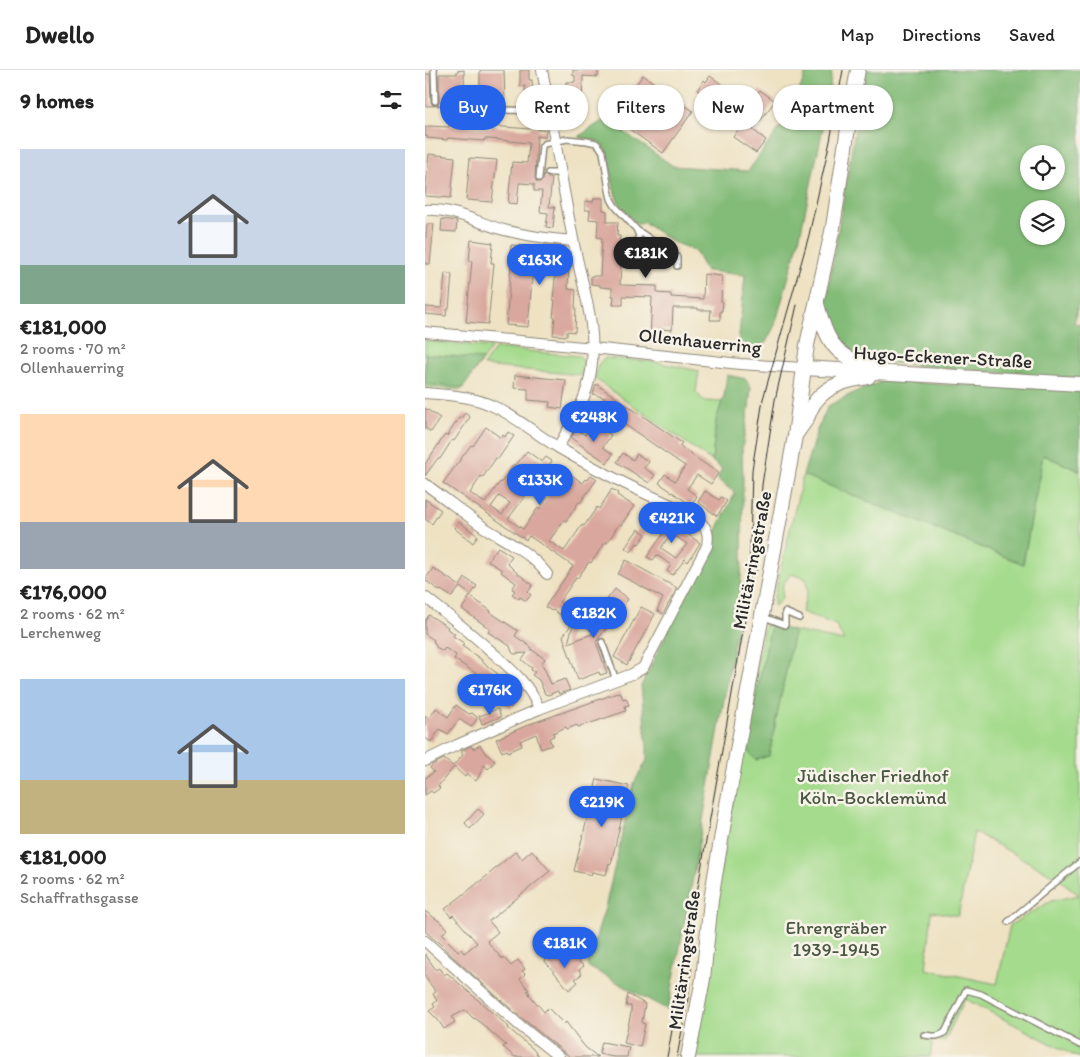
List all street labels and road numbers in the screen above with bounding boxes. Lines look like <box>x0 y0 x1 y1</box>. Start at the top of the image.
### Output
street label: Ollenhauerring <box>637 323 763 359</box>
street label: Hugo-Eckener-Straße <box>853 341 1033 373</box>
street label: Militärringstraße <box>727 489 777 631</box>
street label: Militärringstraße <box>663 889 705 1031</box>

